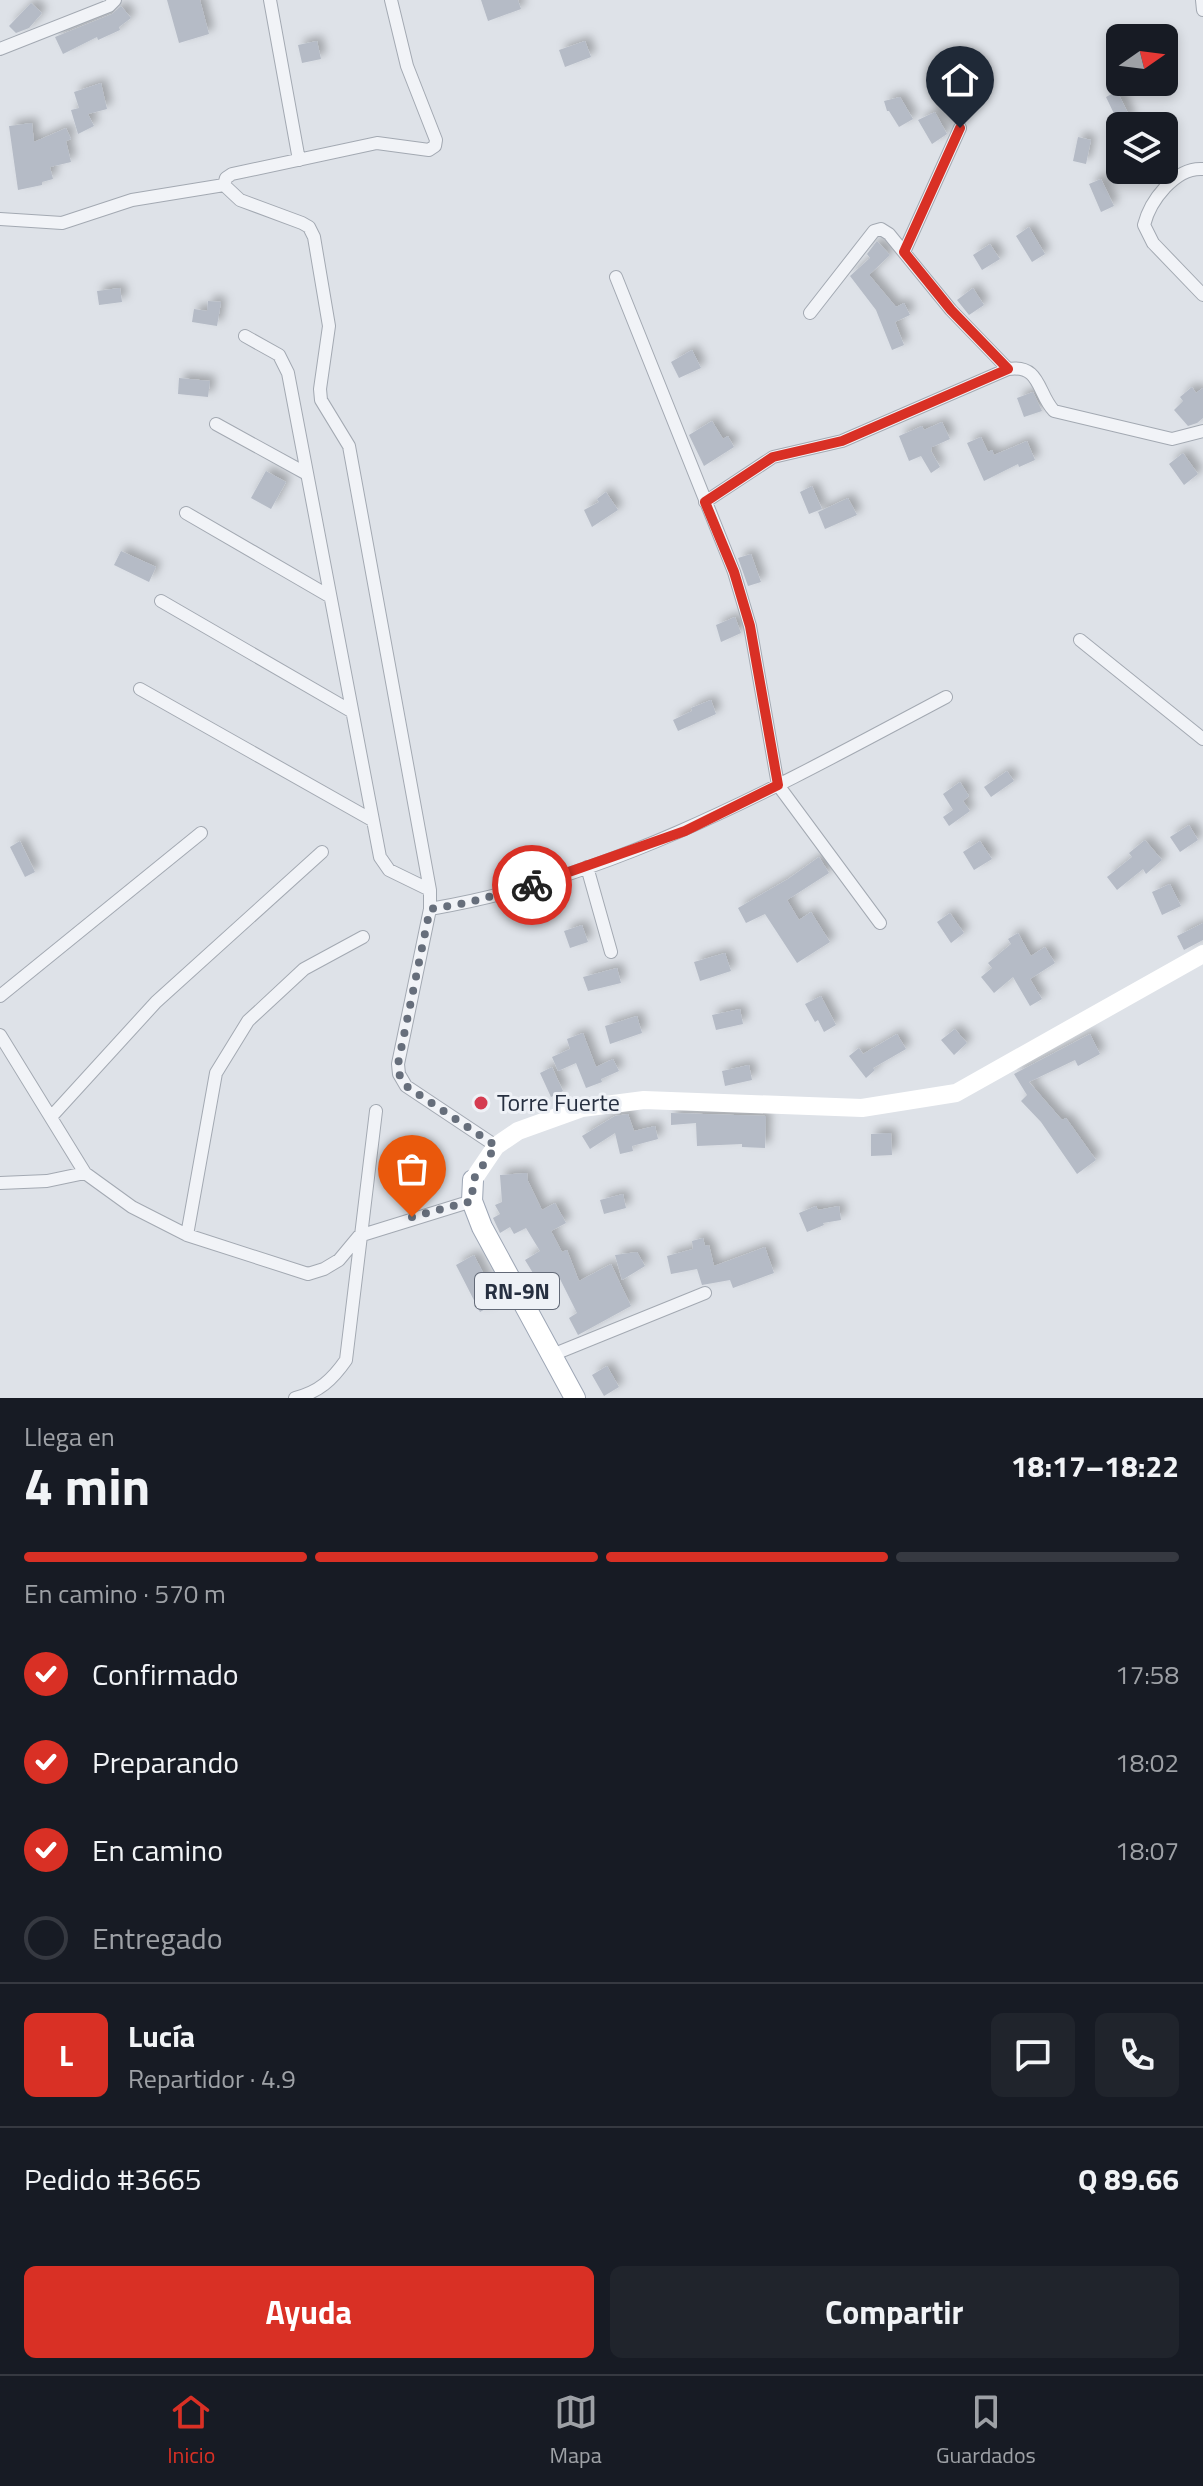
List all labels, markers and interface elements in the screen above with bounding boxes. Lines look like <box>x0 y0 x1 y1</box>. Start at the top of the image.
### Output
north arrow <box>1106 24 1178 96</box>
map controls <box>1106 24 1178 184</box>
pin <box>926 46 994 128</box>
icon: home <box>938 58 982 102</box>
button: layers <box>1106 112 1178 184</box>
courier <box>492 845 572 925</box>
icon: bike <box>510 863 554 907</box>
place label: Torre Fuerte <box>497 1084 620 1120</box>
marker: Torre Fuerte <box>472 1094 490 1112</box>
pin <box>378 1135 446 1217</box>
icon: bag <box>390 1147 434 1191</box>
road number: RN-9N <box>475 1273 559 1309</box>
text: Llega en <box>24 1417 115 1456</box>
text: 18:17–18:22 <box>1011 1443 1179 1489</box>
text: 4 min <box>24 1446 150 1525</box>
text: En camino · 570 m <box>24 1574 226 1613</box>
text: Confirmado <box>92 1651 239 1697</box>
icon: check <box>24 1652 68 1696</box>
text: 17:58 <box>1115 1655 1179 1694</box>
text: Preparando <box>92 1739 239 1785</box>
icon: check <box>24 1740 68 1784</box>
text: 18:02 <box>1115 1743 1179 1782</box>
text: En camino <box>92 1827 223 1873</box>
icon: check <box>24 1828 68 1872</box>
text: 18:07 <box>1115 1831 1179 1870</box>
text: Entregado <box>92 1915 223 1961</box>
text: Lucía <box>128 2013 195 2059</box>
button: chat <box>991 2013 1075 2097</box>
button: phone <box>1095 2013 1179 2097</box>
text: L <box>59 2032 73 2078</box>
text: Repartidor · 4.9 <box>128 2059 296 2098</box>
text: Pedido #3665 <box>24 2156 202 2202</box>
text: Q 89.66 <box>1078 2156 1179 2202</box>
button: Ayuda <box>24 2266 594 2358</box>
button: Compartir <box>610 2266 1179 2358</box>
tab: Inicio <box>167 2390 215 2472</box>
tab: Mapa <box>550 2390 602 2472</box>
tab: Guardados <box>936 2390 1036 2472</box>

